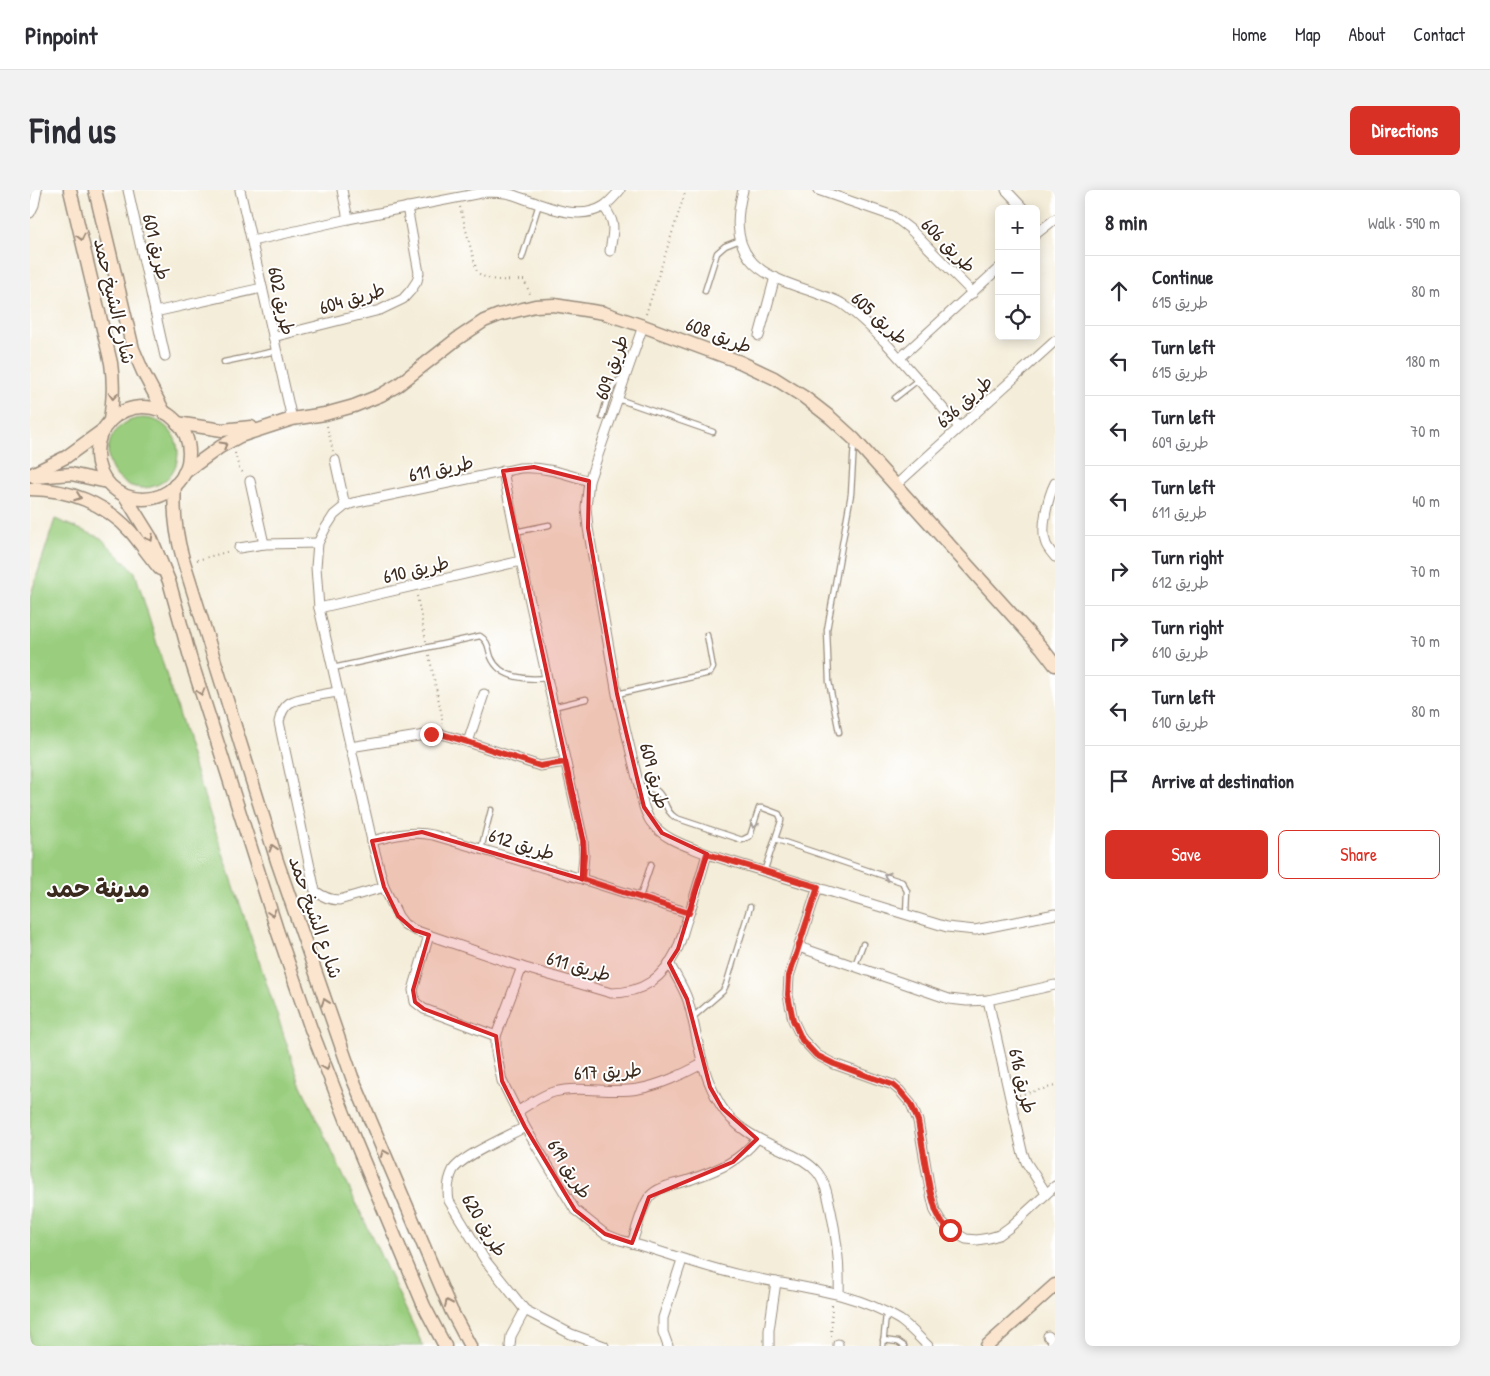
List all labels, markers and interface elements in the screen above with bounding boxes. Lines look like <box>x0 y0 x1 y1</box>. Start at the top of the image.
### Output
text: Pinpoint <box>25 19 97 51</box>
text: Home <box>1232 22 1267 47</box>
text: Map <box>1295 22 1320 47</box>
text: About <box>1348 22 1385 47</box>
text: Contact <box>1413 22 1465 47</box>
button: Directions <box>1350 106 1460 155</box>
text: Find us <box>30 107 116 154</box>
map controls <box>995 205 1040 340</box>
button: + <box>995 205 1040 250</box>
text: 8 min <box>1105 208 1147 237</box>
street label: طريق 601 <box>137 211 177 283</box>
street label: طريق 606 <box>916 212 982 278</box>
text: Walk · 590 m <box>1368 212 1440 234</box>
one-way arrow <box>75 233 86 242</box>
street label: شارع الشيخ حمد <box>87 236 142 367</box>
button: − <box>995 250 1040 295</box>
street label: طريق 602 <box>262 264 302 338</box>
text: Continue <box>1152 264 1213 290</box>
street label: طريق 604 <box>316 276 388 320</box>
icon: ahead <box>1105 277 1133 305</box>
text: 80 m <box>1411 280 1440 302</box>
street label: طريق 605 <box>846 285 914 351</box>
text: طريق 615 <box>1152 291 1208 313</box>
button: locate <box>995 295 1040 340</box>
street label: طريق 608 <box>682 311 756 359</box>
street label: طريق 609 <box>588 331 634 403</box>
text: Turn left <box>1152 334 1215 360</box>
icon: left <box>1105 347 1133 375</box>
text: 180 m <box>1406 350 1440 372</box>
text: طريق 615 <box>1152 361 1208 383</box>
street label: طريق 636 <box>930 369 998 433</box>
one-way arrow <box>108 393 119 401</box>
text: Turn left <box>1152 404 1215 430</box>
icon: left <box>1105 417 1133 445</box>
text: 70 m <box>1410 420 1440 442</box>
text: طريق 609 <box>1152 431 1209 453</box>
one-way arrow <box>219 441 228 451</box>
street label: طريق 611 <box>406 448 476 488</box>
text: Turn left <box>1152 474 1215 500</box>
icon: left <box>1105 487 1133 515</box>
text: 40 m <box>1412 490 1440 512</box>
one-way arrow <box>73 491 82 501</box>
text: طريق 611 <box>1152 501 1207 523</box>
one-way arrow <box>144 532 154 541</box>
text: Turn right <box>1152 544 1223 570</box>
street label: طريق 610 <box>380 549 452 589</box>
icon: right <box>1105 557 1133 585</box>
text: 70 m <box>1410 560 1440 582</box>
text: طريق 612 <box>1152 571 1209 593</box>
text: Turn right <box>1152 614 1223 640</box>
icon: right <box>1105 627 1133 655</box>
text: 70 m <box>1410 630 1440 652</box>
text: طريق 610 <box>1152 641 1209 663</box>
text: Turn left <box>1152 684 1215 710</box>
one-way arrow <box>196 687 206 695</box>
icon: left <box>1105 697 1133 725</box>
text: 80 m <box>1411 700 1440 722</box>
text: طريق 610 <box>1152 711 1209 733</box>
route end <box>420 723 443 746</box>
street label: طريق 609 <box>634 740 676 812</box>
icon: arrive <box>1105 767 1133 795</box>
text: Arrive at destination <box>1152 768 1294 794</box>
one-way arrow <box>749 821 759 829</box>
street label: طريق 612 <box>486 822 558 866</box>
button: Save <box>1105 830 1268 879</box>
button: Share <box>1278 830 1440 879</box>
one-way arrow <box>268 844 278 853</box>
street label: شارع الشيخ حمد <box>282 852 349 982</box>
district label: مدينة حمد <box>46 872 150 904</box>
one-way arrow <box>883 872 892 882</box>
one-way arrow <box>266 909 276 917</box>
street label: طريق 611 <box>544 944 614 988</box>
one-way arrow <box>321 998 331 1006</box>
street label: طريق 616 <box>1003 1046 1043 1116</box>
street label: طريق 617 <box>573 1056 643 1086</box>
one-way arrow <box>320 1062 330 1070</box>
street label: طريق 619 <box>542 1134 598 1204</box>
one-way arrow <box>379 1149 390 1158</box>
street label: طريق 620 <box>456 1189 514 1261</box>
route start <box>939 1219 962 1242</box>
one-way arrow <box>444 1299 455 1308</box>

